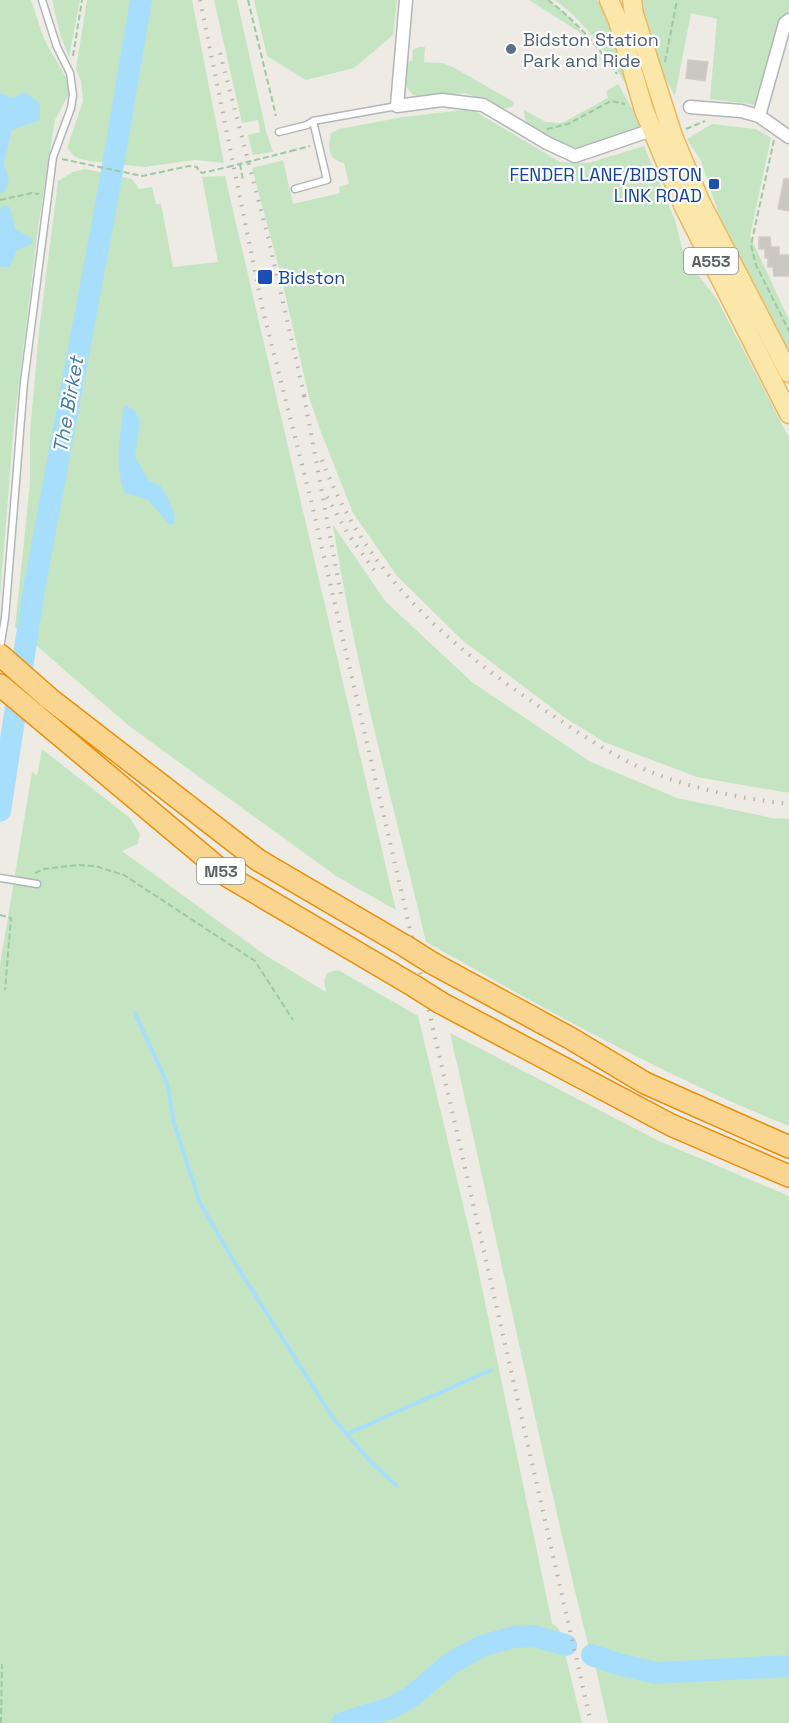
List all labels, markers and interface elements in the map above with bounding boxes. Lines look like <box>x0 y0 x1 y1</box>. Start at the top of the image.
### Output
place label: Bidston Station Park and Ride <box>523 28 659 72</box>
marker: Bidston Station Park and Ride <box>504 42 518 56</box>
place label: FENDER LANE/BIDSTON LINK ROAD <box>509 163 702 207</box>
marker: FENDER LANE/BIDSTON LINK ROAD <box>707 177 721 191</box>
road number: A553 <box>684 248 738 274</box>
place label: Bidston <box>278 266 345 289</box>
marker: Bidston <box>256 268 274 286</box>
water label: The Birket <box>47 353 90 455</box>
road number: M53 <box>197 858 245 884</box>

